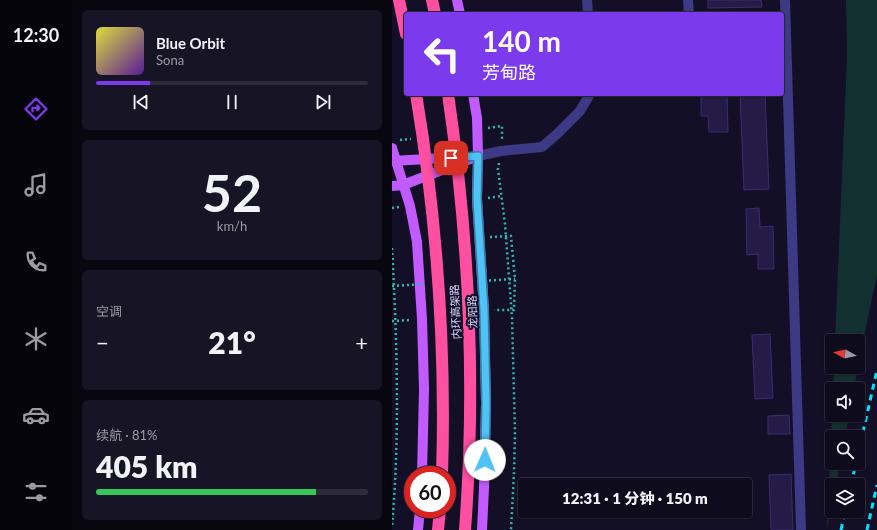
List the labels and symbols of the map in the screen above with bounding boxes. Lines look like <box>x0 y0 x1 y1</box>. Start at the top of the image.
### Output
pin <box>434 141 468 175</box>
street label: 内环高架路 <box>447 284 463 340</box>
street label: 龙阳路 <box>465 295 479 329</box>
north arrow <box>825 334 865 374</box>
position arrow <box>464 439 506 481</box>
speed limit sign: 60 <box>404 466 456 518</box>

